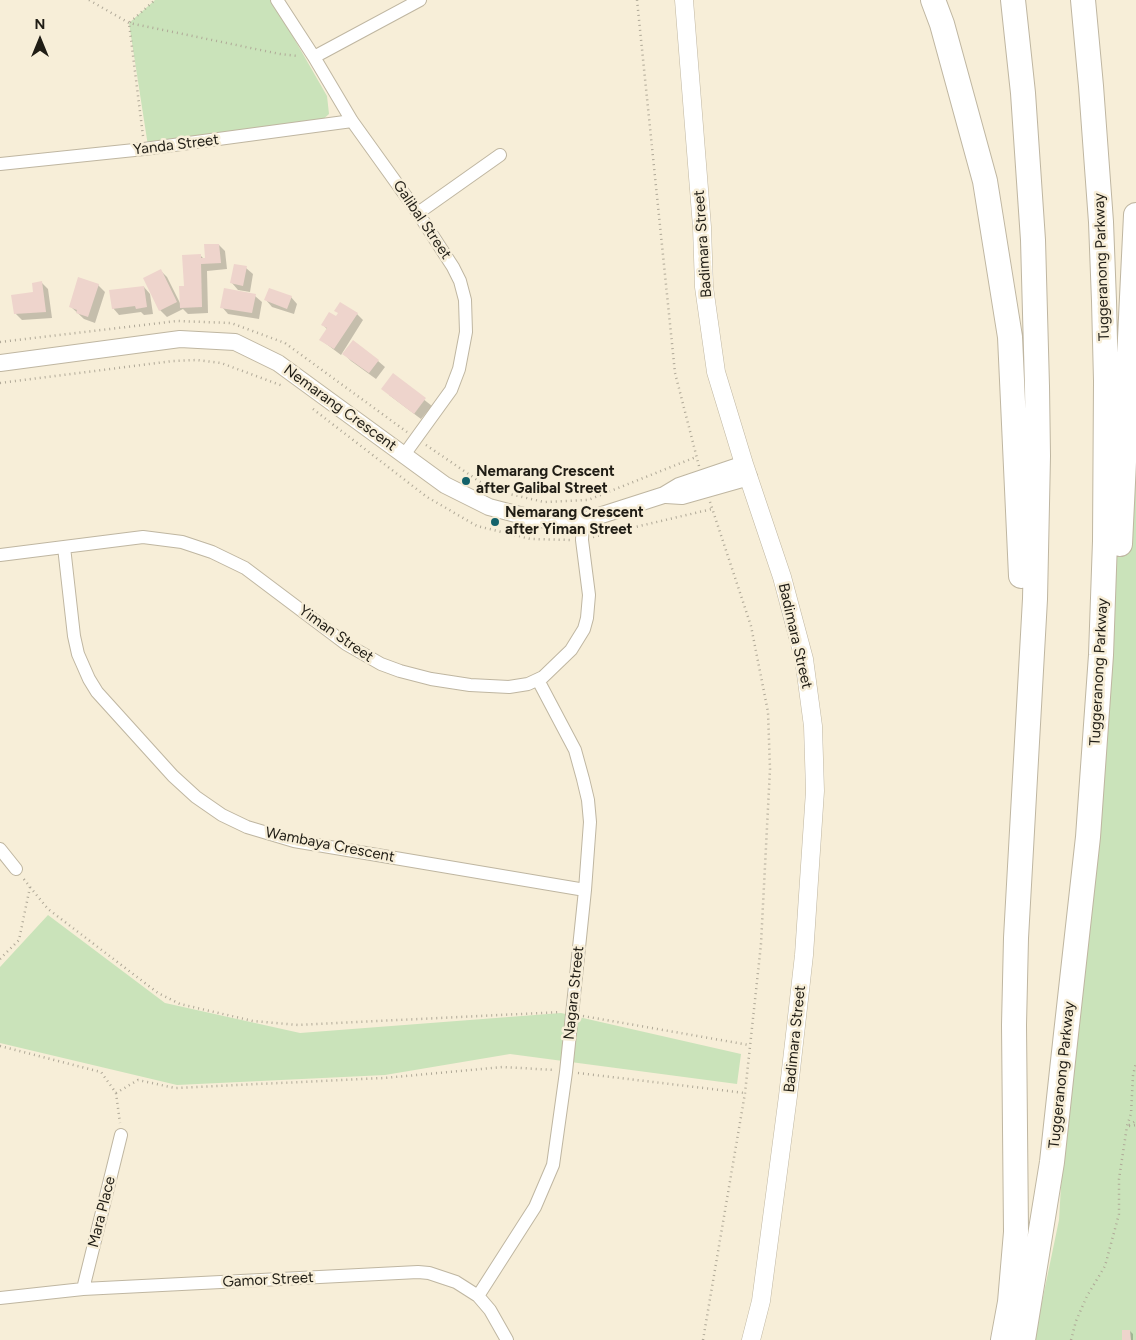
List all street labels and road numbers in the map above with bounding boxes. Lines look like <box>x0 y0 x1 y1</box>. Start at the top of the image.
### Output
street label: Yanda Street <box>132 131 220 159</box>
street label: Galibal Street <box>389 177 455 263</box>
street label: Badimara Street <box>690 190 716 298</box>
street label: Tuggeranong Parkway <box>1090 193 1114 341</box>
street label: Nemarang Crescent <box>280 361 400 455</box>
street label: Badimara Street <box>774 581 816 691</box>
street label: Tuggeranong Parkway <box>1086 598 1112 746</box>
street label: Yiman Street <box>295 602 377 666</box>
street label: Wambaya Crescent <box>264 824 396 866</box>
street label: Nagara Street <box>560 945 588 1041</box>
street label: Badimara Street <box>780 984 810 1094</box>
street label: Tuggeranong Parkway <box>1045 1000 1079 1150</box>
street label: Mara Place <box>84 1175 120 1249</box>
street label: Gamor Street <box>222 1269 314 1291</box>

